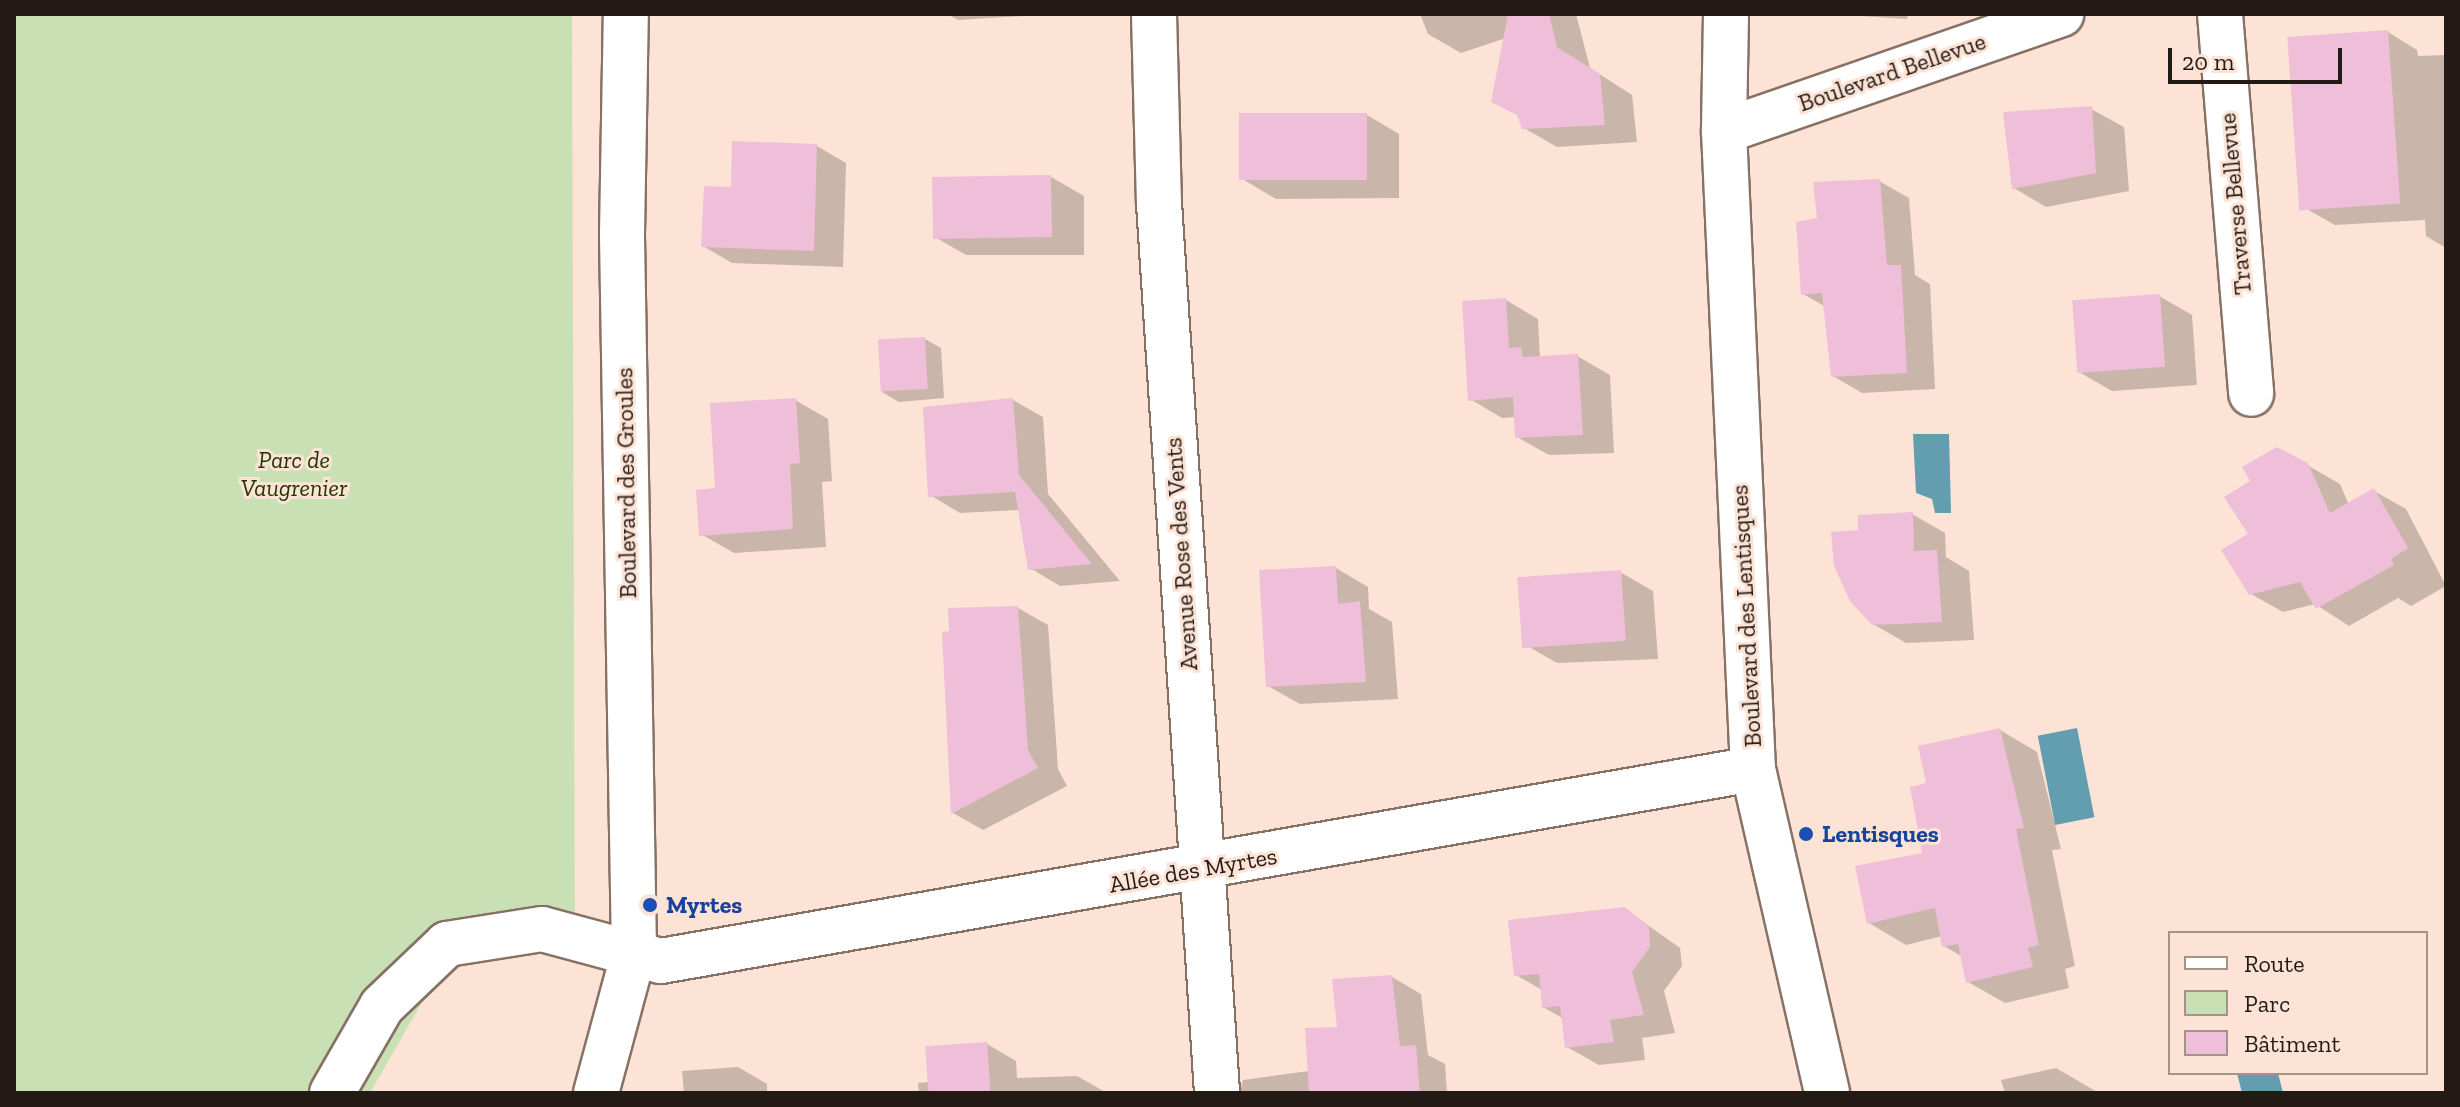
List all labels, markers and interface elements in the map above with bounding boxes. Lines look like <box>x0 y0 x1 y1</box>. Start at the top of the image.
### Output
street label: Boulevard Bellevue <box>1794 26 1990 118</box>
scale bar <box>2172 32 2346 82</box>
text: 20 m <box>2182 47 2234 76</box>
street label: Traverse Bellevue <box>2213 112 2257 296</box>
street label: Boulevard des Groules <box>610 367 642 599</box>
street label: Avenue Rose des Vents <box>1158 436 1204 672</box>
park label: Parc de Vaugrenier <box>241 446 347 502</box>
street label: Boulevard des Lentisques <box>1725 484 1767 748</box>
place label: Lentisques <box>1822 820 1939 848</box>
marker: Lentisques <box>1797 825 1815 843</box>
street label: Allée des Myrtes <box>1107 841 1279 899</box>
place label: Myrtes <box>666 891 742 919</box>
marker: Myrtes <box>641 896 659 914</box>
legend <box>2168 931 2428 1075</box>
text: Route <box>2244 949 2304 978</box>
text: Parc <box>2244 989 2290 1018</box>
text: Bâtiment <box>2244 1029 2340 1058</box>

